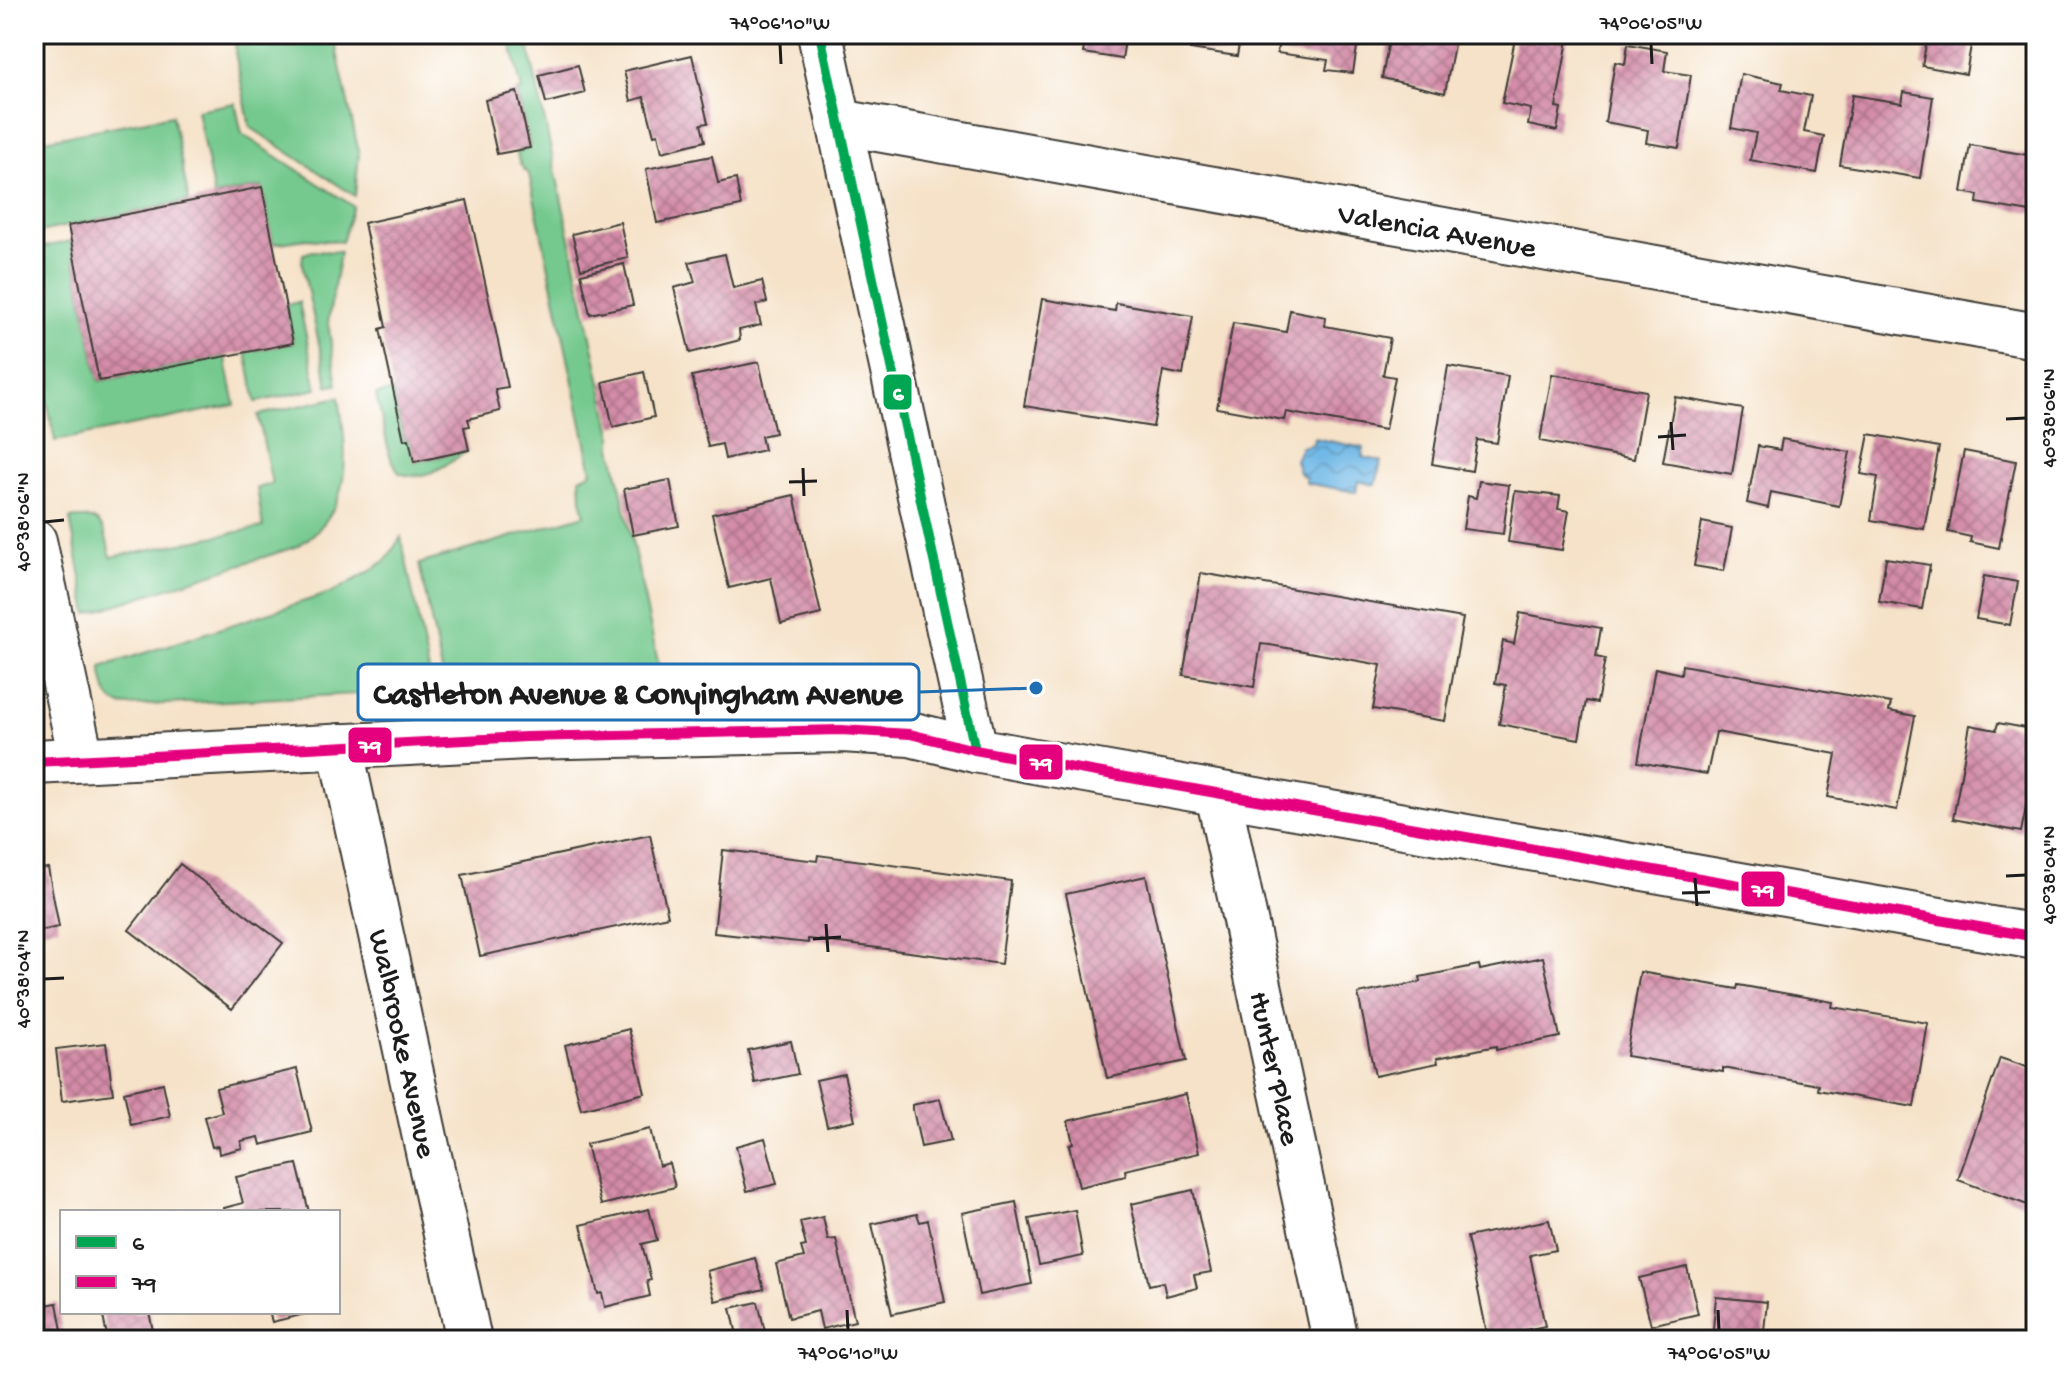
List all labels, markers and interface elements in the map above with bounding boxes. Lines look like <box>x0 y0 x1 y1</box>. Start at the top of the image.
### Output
text: 74°06'10"W <box>729 14 830 37</box>
text: 74°06'05"W <box>1599 14 1702 37</box>
street label: Valencia Avenue <box>1334 198 1539 268</box>
text: 40°38'06"N <box>2040 368 2063 468</box>
line badge: 6 <box>882 373 913 411</box>
text: 6 <box>892 383 904 409</box>
text: 40°38'06"N <box>14 472 37 572</box>
callout: Castleton Avenue & Conyingham Avenue <box>358 664 919 720</box>
text: Castleton Avenue & Conyingham Avenue <box>374 678 904 716</box>
line badge: 79 <box>347 726 393 764</box>
text: 79 <box>358 736 381 762</box>
line badge: 79 <box>1018 743 1064 781</box>
text: 79 <box>1029 753 1052 779</box>
text: 40°38'04"N <box>2040 826 2063 924</box>
line badge: 79 <box>1740 870 1786 908</box>
text: 79 <box>1751 880 1774 906</box>
street label: Walbrooke Avenue <box>358 927 442 1162</box>
text: 40°38'04"N <box>14 930 37 1028</box>
street label: Hunter Place <box>1239 989 1306 1149</box>
legend <box>60 1210 340 1314</box>
text: 6 <box>132 1231 145 1260</box>
text: 79 <box>131 1271 157 1300</box>
text: 74°06'10"W <box>797 1344 898 1367</box>
text: 74°06'05"W <box>1667 1344 1770 1367</box>

